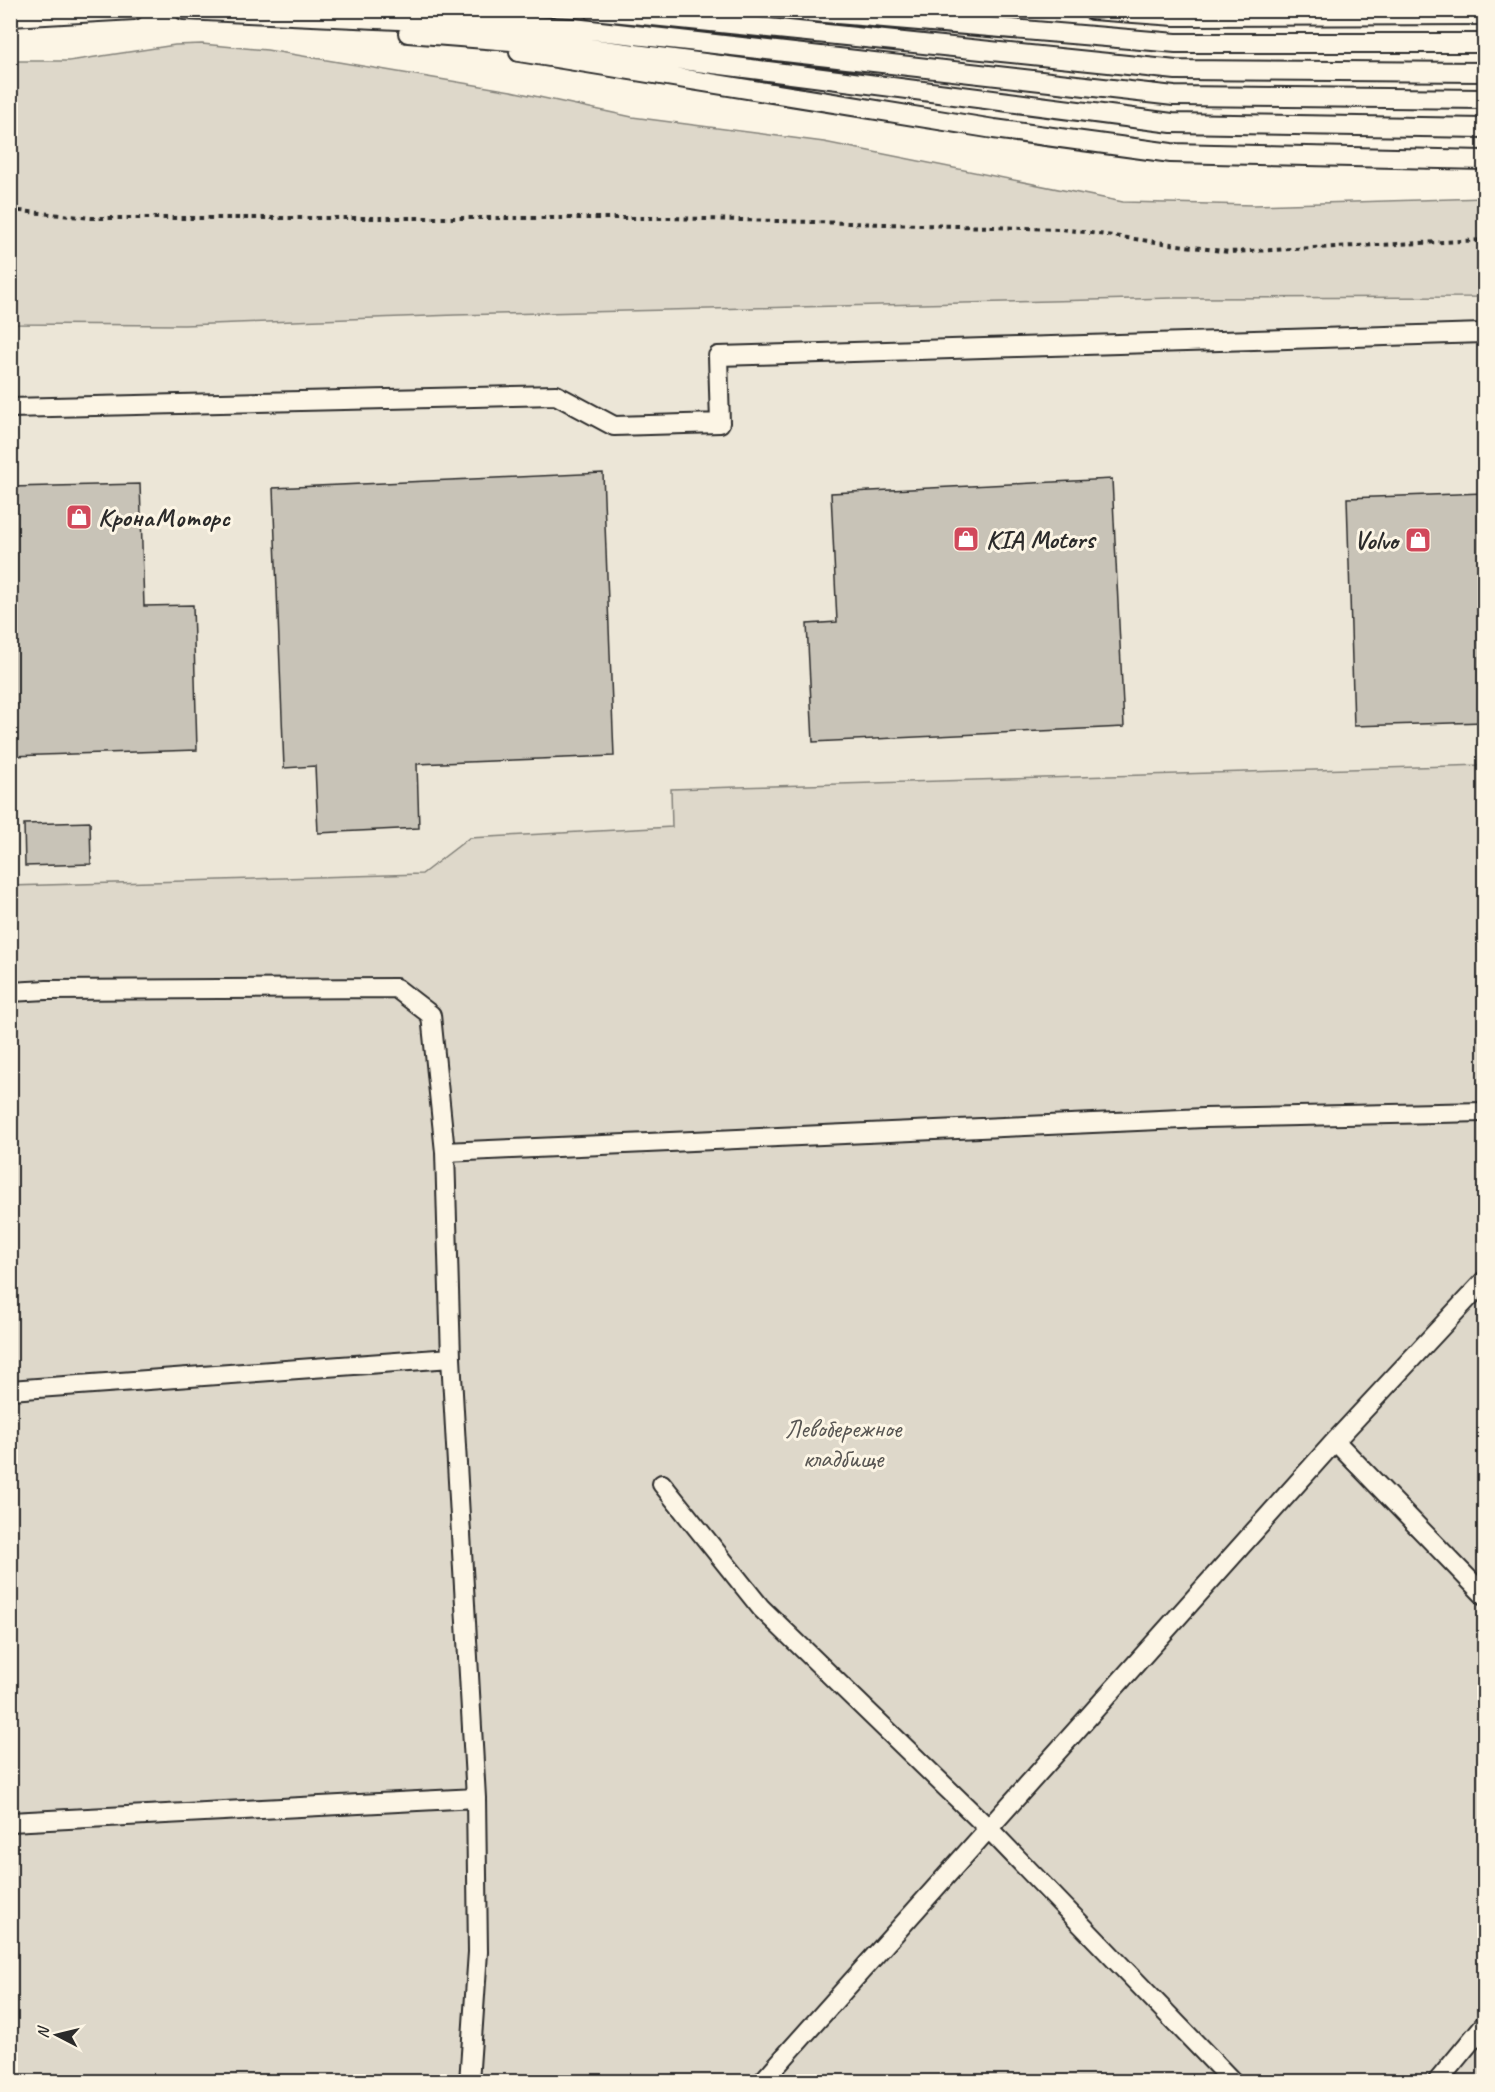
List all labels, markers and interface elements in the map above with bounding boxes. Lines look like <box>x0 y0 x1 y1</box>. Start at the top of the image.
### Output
place label: КронаМоторс <box>98 501 231 534</box>
shop icon: КронаМоторс <box>64 502 94 532</box>
place label: KIA Motors <box>986 523 1097 556</box>
shop icon: KIA Motors <box>951 524 981 554</box>
place label: Volvo <box>1354 524 1401 557</box>
shop icon: Volvo <box>1403 525 1433 555</box>
park label: Левобережное кладбище <box>785 1412 903 1475</box>
north arrow <box>27 2005 87 2065</box>
text: N <box>33 2024 54 2039</box>

